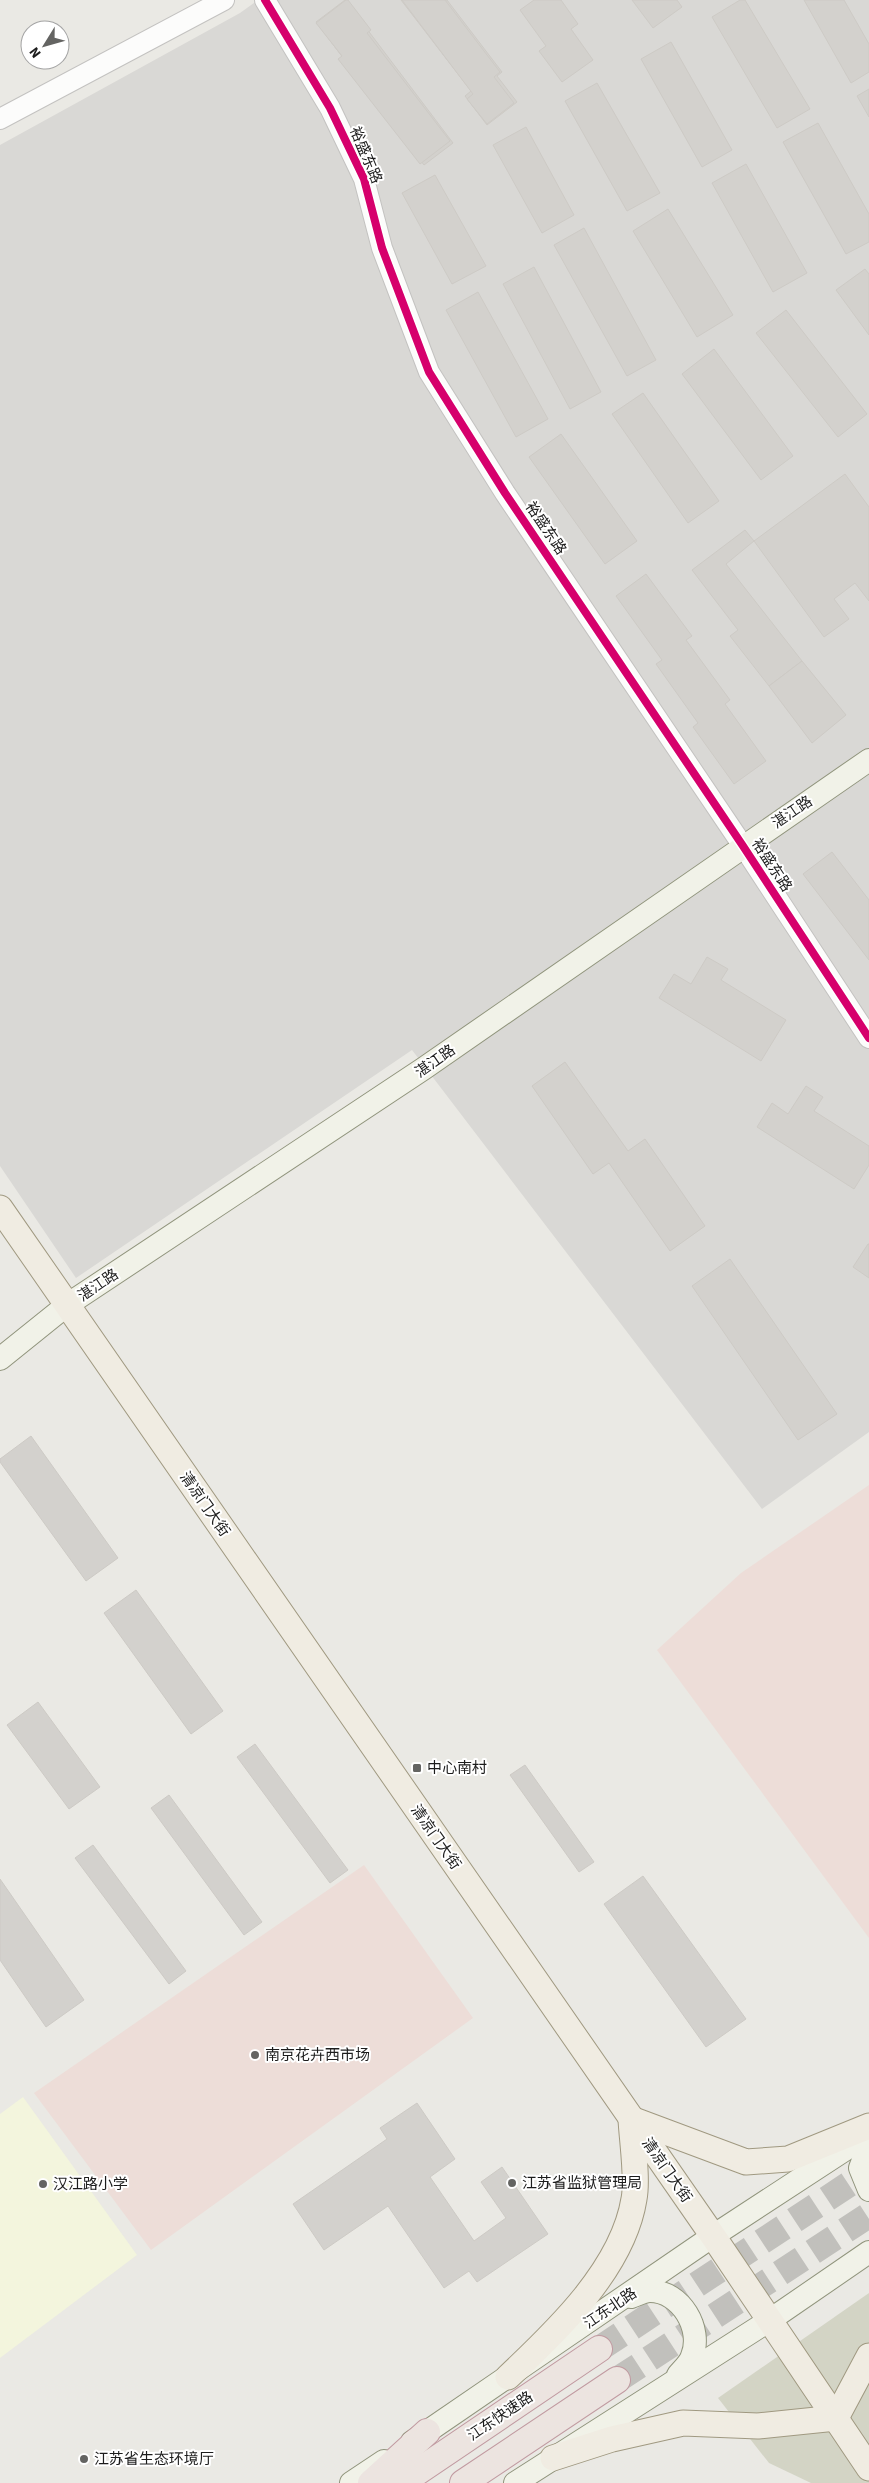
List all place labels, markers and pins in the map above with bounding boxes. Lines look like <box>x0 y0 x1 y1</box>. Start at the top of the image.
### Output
place label: 中心南村 <box>427 1758 487 1779</box>
marker: 中心南村 <box>411 1762 423 1774</box>
place label: 南京花卉西市场 <box>265 2045 370 2066</box>
marker: 南京花卉西市场 <box>249 2049 261 2061</box>
place label: 江苏省监狱管理局 <box>522 2173 642 2194</box>
place label: 汉江路小学 <box>53 2174 128 2195</box>
marker: 江苏省监狱管理局 <box>506 2177 518 2189</box>
marker: 汉江路小学 <box>37 2178 49 2190</box>
place label: 江苏省生态环境厅 <box>94 2449 214 2470</box>
marker: 江苏省生态环境厅 <box>78 2453 90 2465</box>

